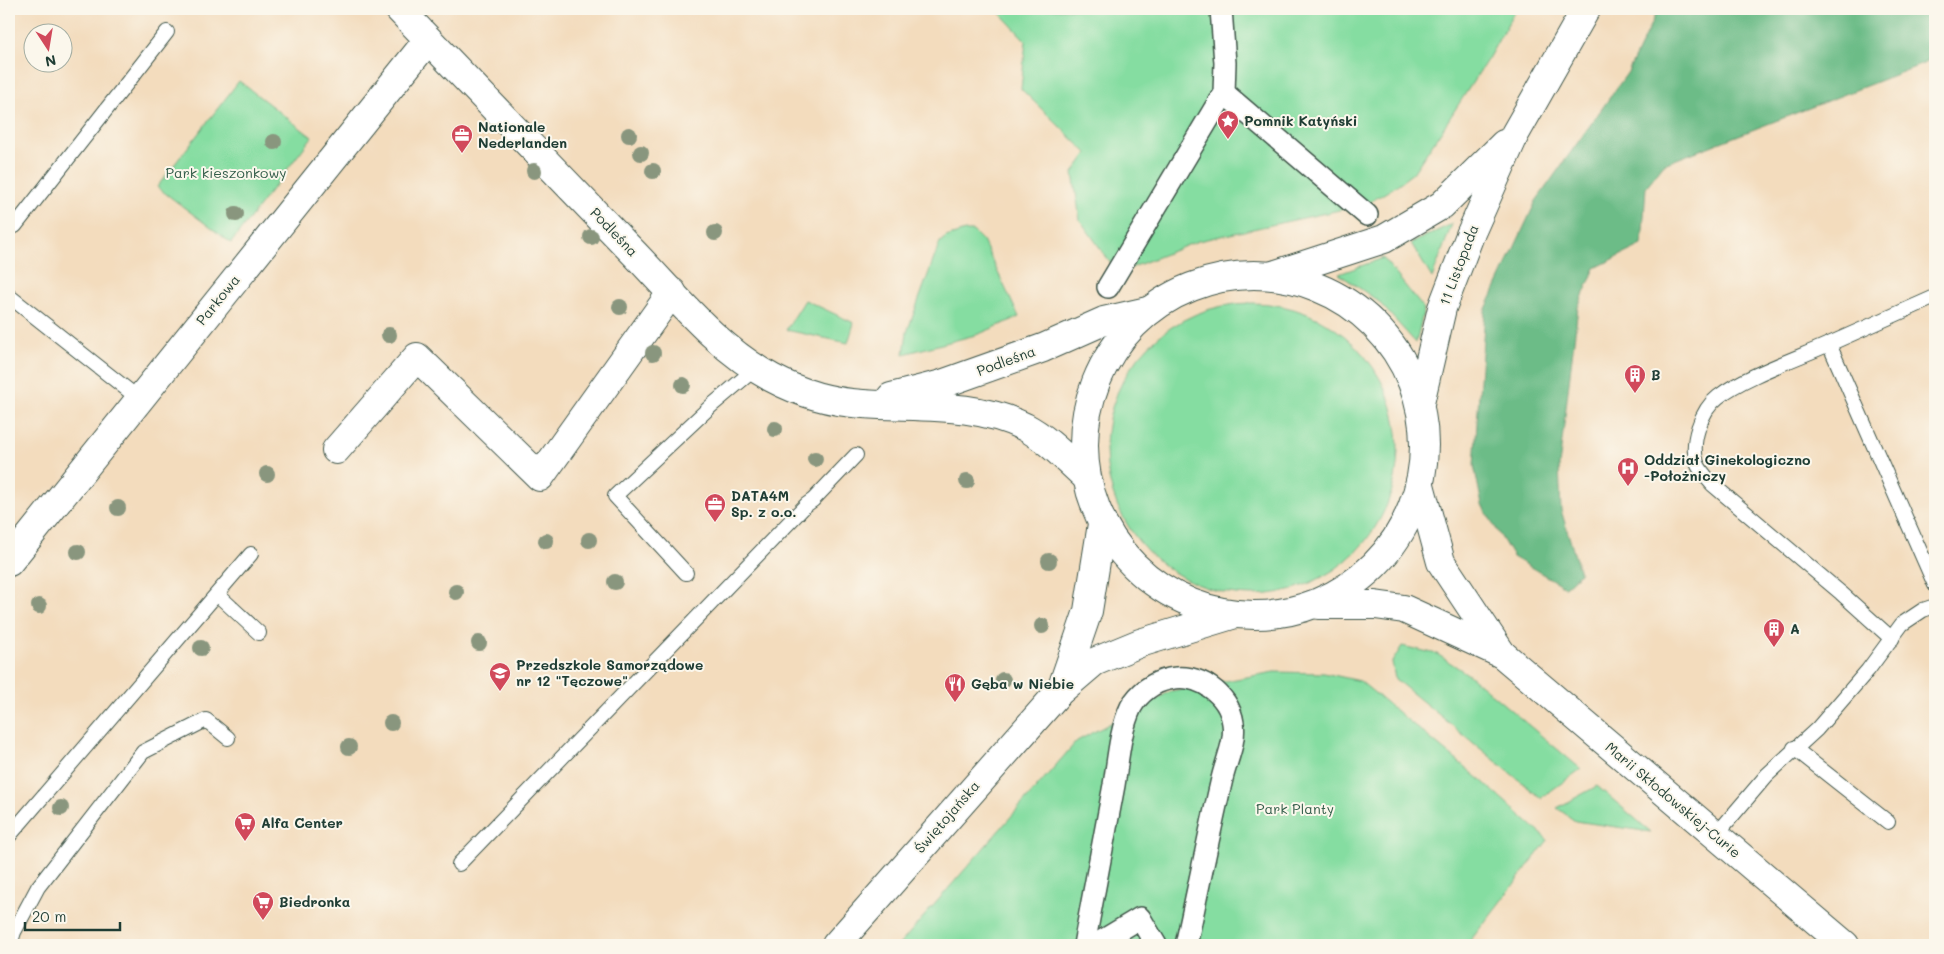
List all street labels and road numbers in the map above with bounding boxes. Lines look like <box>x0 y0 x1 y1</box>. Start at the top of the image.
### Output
street label: Podleśna <box>586 203 642 260</box>
street label: 11 Listopada <box>1434 222 1483 308</box>
street label: Parkowa <box>191 271 244 329</box>
street label: Podleśna <box>974 341 1038 380</box>
street label: Marii Skłodowskiej-Curie <box>1602 737 1745 862</box>
street label: Świętojańska <box>910 776 983 857</box>

